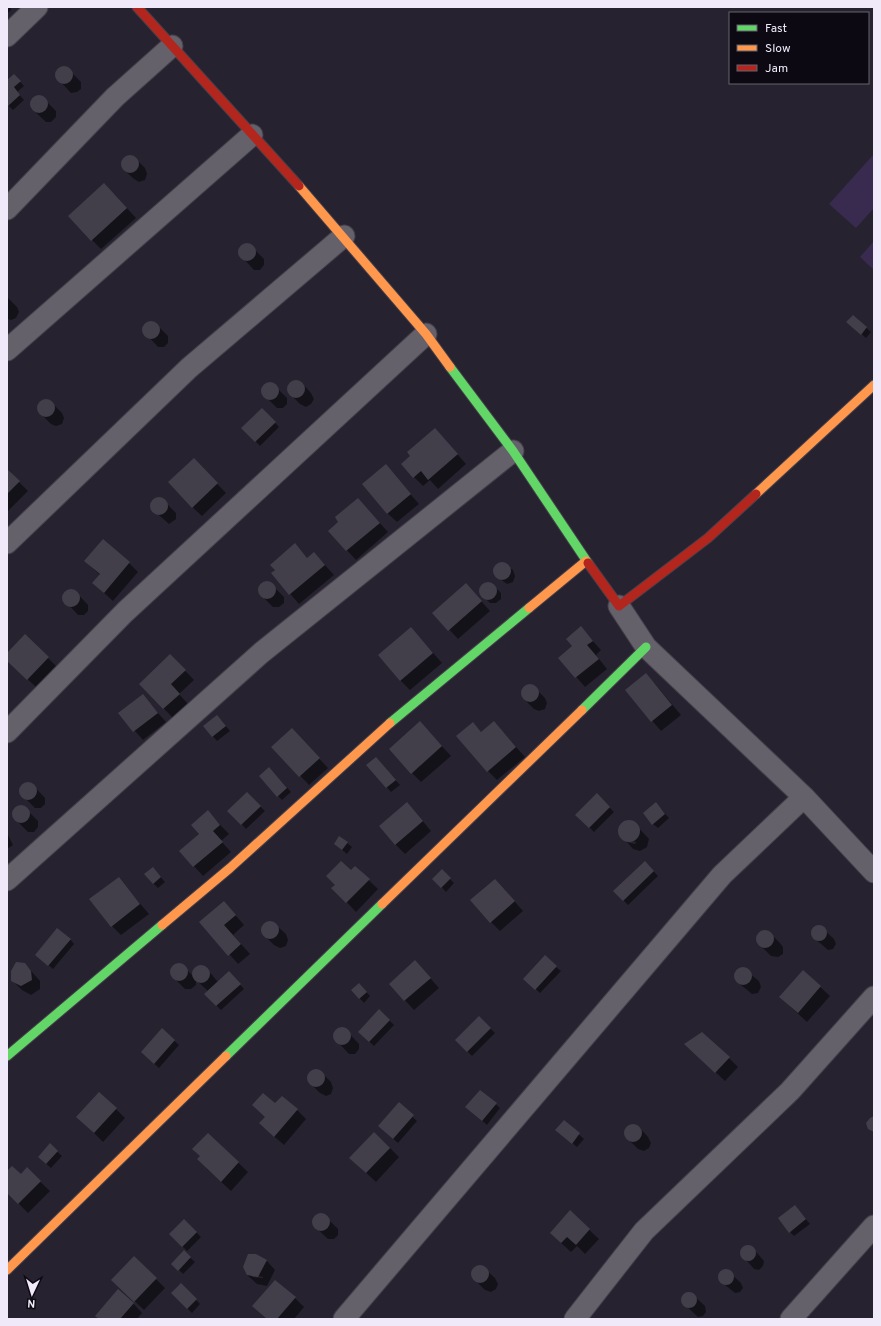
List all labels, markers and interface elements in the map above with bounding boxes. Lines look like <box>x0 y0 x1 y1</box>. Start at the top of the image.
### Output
legend <box>729 12 869 84</box>
text: Fast <box>765 21 787 37</box>
text: Slow <box>765 41 791 57</box>
text: Jam <box>765 61 788 77</box>
north arrow <box>12 1274 52 1314</box>
text: N <box>27 1296 36 1310</box>

